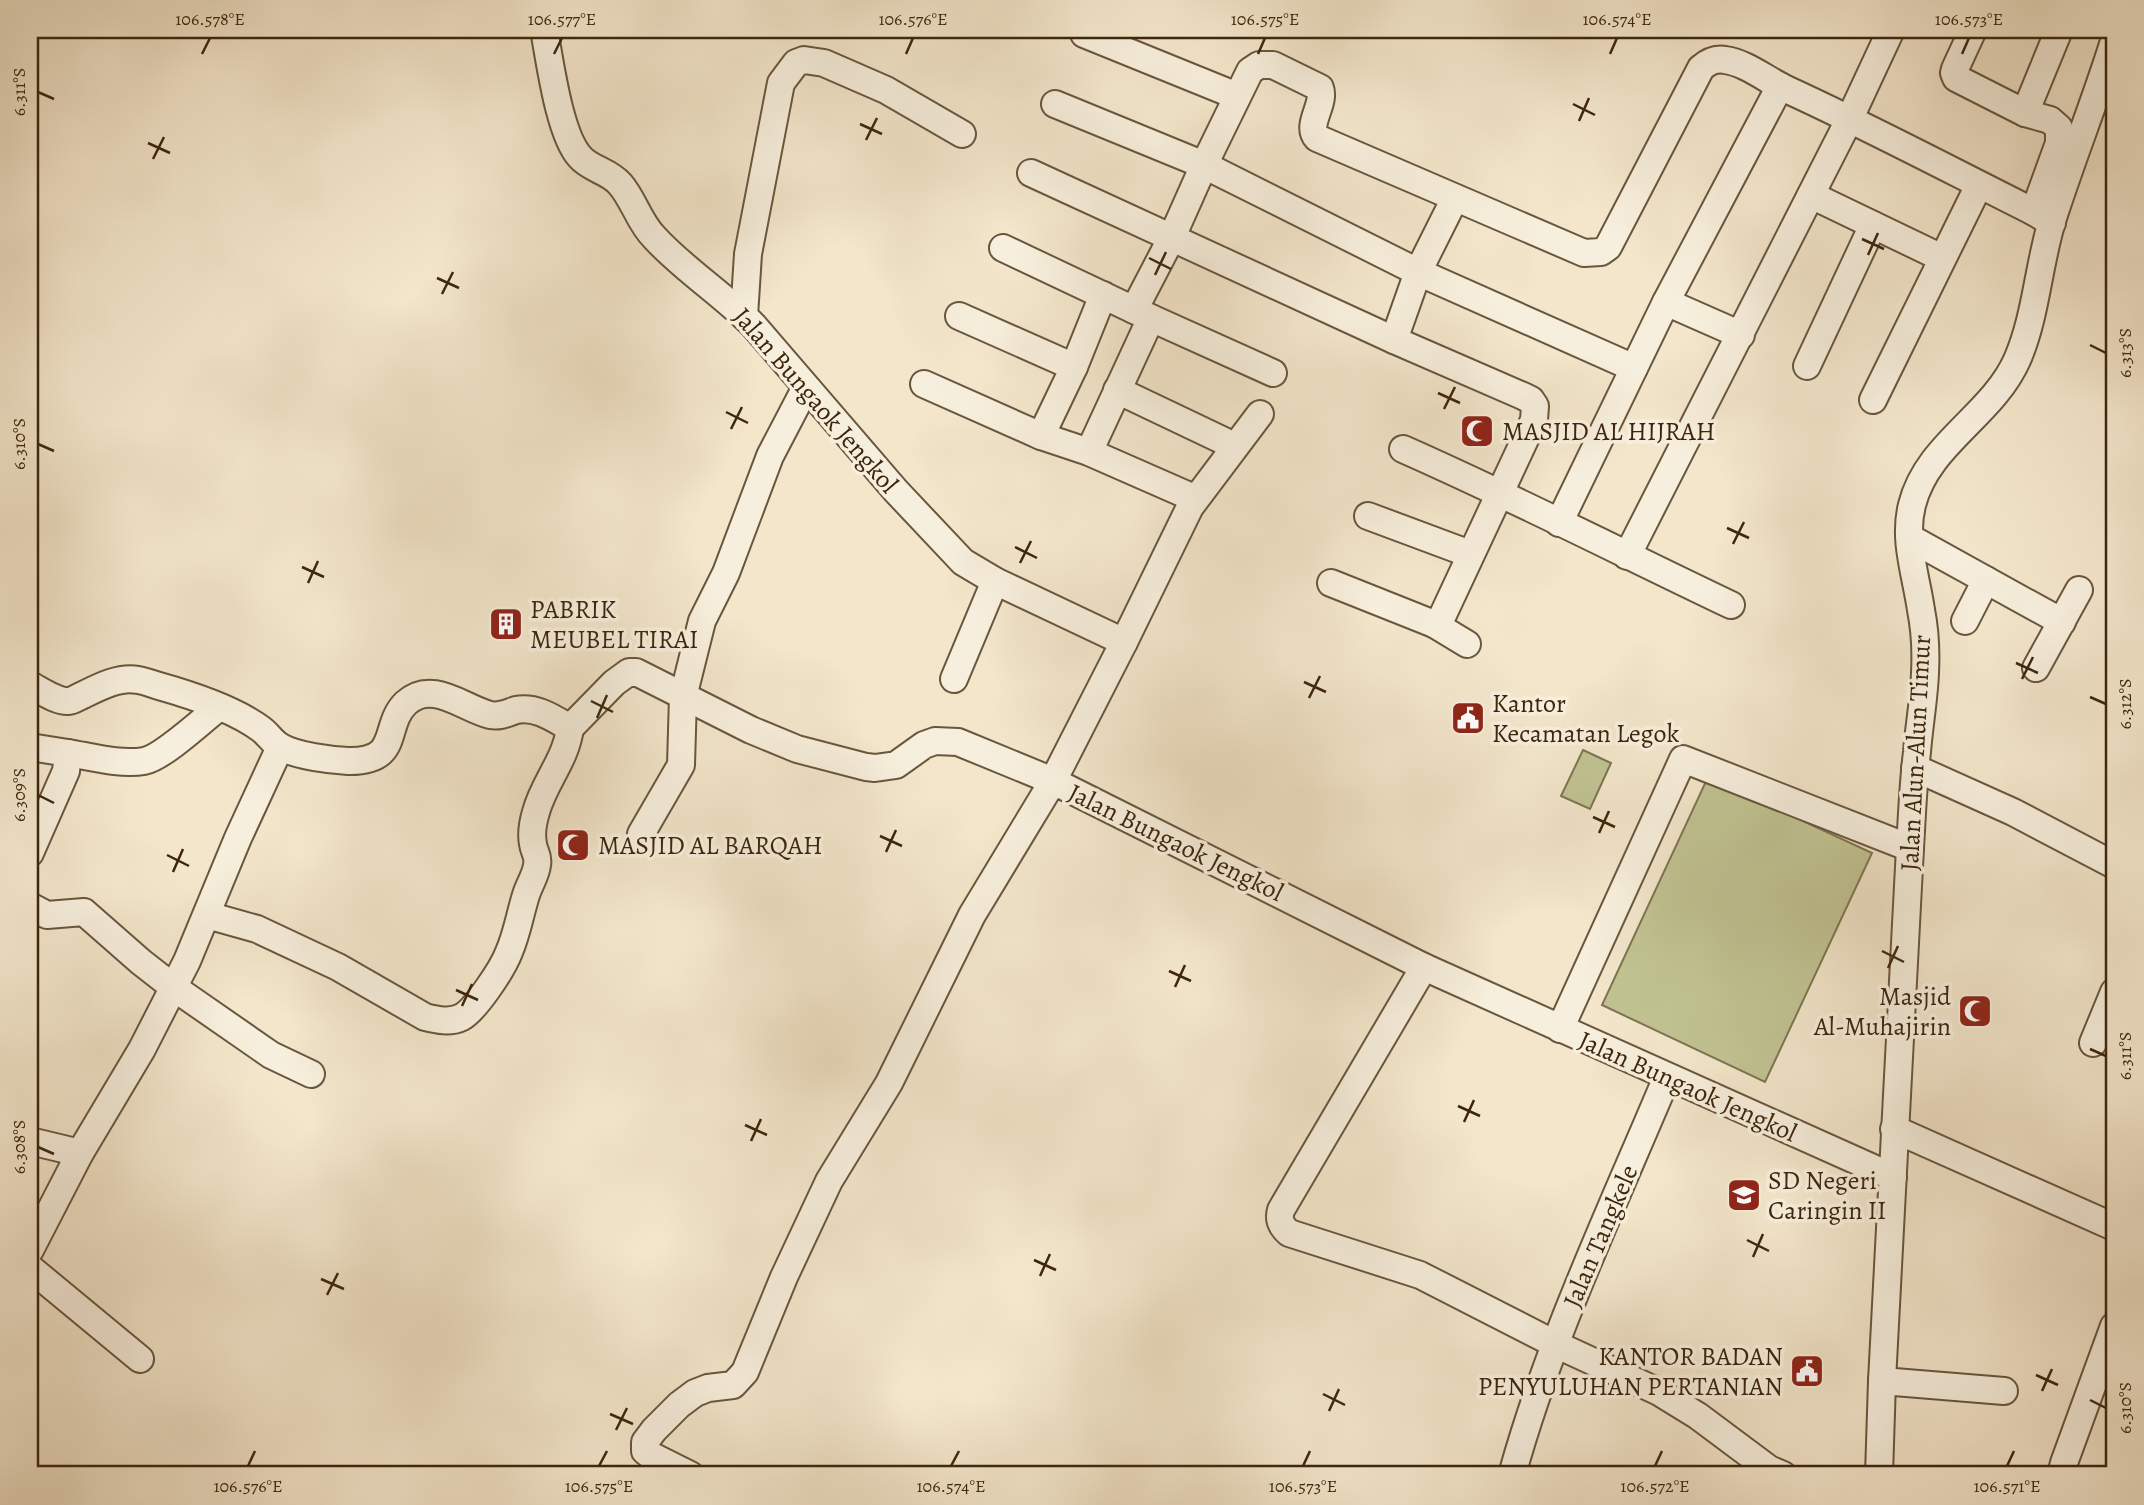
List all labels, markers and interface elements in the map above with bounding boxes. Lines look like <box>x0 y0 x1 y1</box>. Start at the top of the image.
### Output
text: 106.578°E <box>175 7 245 31</box>
text: 106.577°E <box>528 7 596 31</box>
text: 106.576°E <box>878 7 948 31</box>
text: 106.575°E <box>1231 7 1299 31</box>
text: 106.574°E <box>1582 7 1652 31</box>
text: 106.573°E <box>1935 7 2003 31</box>
text: 6.311°S <box>7 68 31 116</box>
street label: Jalan Bungaok Jengkol <box>725 300 906 501</box>
text: 6.313°S <box>2113 328 2137 378</box>
mosque icon: MASJID AL HIJRAH <box>1458 412 1496 450</box>
place label: MASJID AL HIJRAH <box>1502 414 1715 449</box>
text: 6.310°S <box>7 418 31 470</box>
place label: PABRIK MEUBEL TIRAI <box>530 592 698 657</box>
building icon: PABRIK MEUBEL TIRAI <box>487 605 525 643</box>
street label: Jalan Alun-Alun Timur <box>1892 634 1939 872</box>
text: 6.312°S <box>2113 679 2137 729</box>
place label: Kantor Kecamatan Legok <box>1492 686 1679 751</box>
public building icon: Kantor Kecamatan Legok <box>1449 699 1487 737</box>
text: 6.309°S <box>7 768 31 822</box>
street label: Jalan Bungaok Jengkol <box>1062 775 1289 910</box>
mosque icon: MASJID AL BARQAH <box>554 826 592 864</box>
place label: MASJID AL BARQAH <box>598 828 822 863</box>
place label: Masjid Al-Muhajirin <box>1813 979 1951 1044</box>
mosque icon: Masjid Al-Muhajirin <box>1956 992 1994 1030</box>
street label: Jalan Bungaok Jengkol <box>1573 1023 1802 1150</box>
text: 6.311°S <box>2113 1032 2137 1080</box>
text: 6.308°S <box>7 1120 31 1174</box>
street label: Jalan Tangkele <box>1555 1159 1646 1313</box>
place label: SD Negeri Caringin II <box>1768 1163 1886 1228</box>
school or university icon: SD Negeri Caringin II <box>1725 1176 1763 1214</box>
place label: KANTOR BADAN PENYULUHAN PERTANIAN <box>1478 1339 1783 1404</box>
public building icon: KANTOR BADAN PENYULUHAN PERTANIAN <box>1788 1352 1826 1390</box>
text: 6.310°S <box>2113 1382 2137 1434</box>
text: 106.576°E <box>213 1474 283 1498</box>
text: 106.575°E <box>565 1474 633 1498</box>
text: 106.574°E <box>916 1474 986 1498</box>
text: 106.573°E <box>1269 1474 1337 1498</box>
text: 106.572°E <box>1620 1474 1690 1498</box>
text: 106.571°E <box>1973 1474 2041 1498</box>

